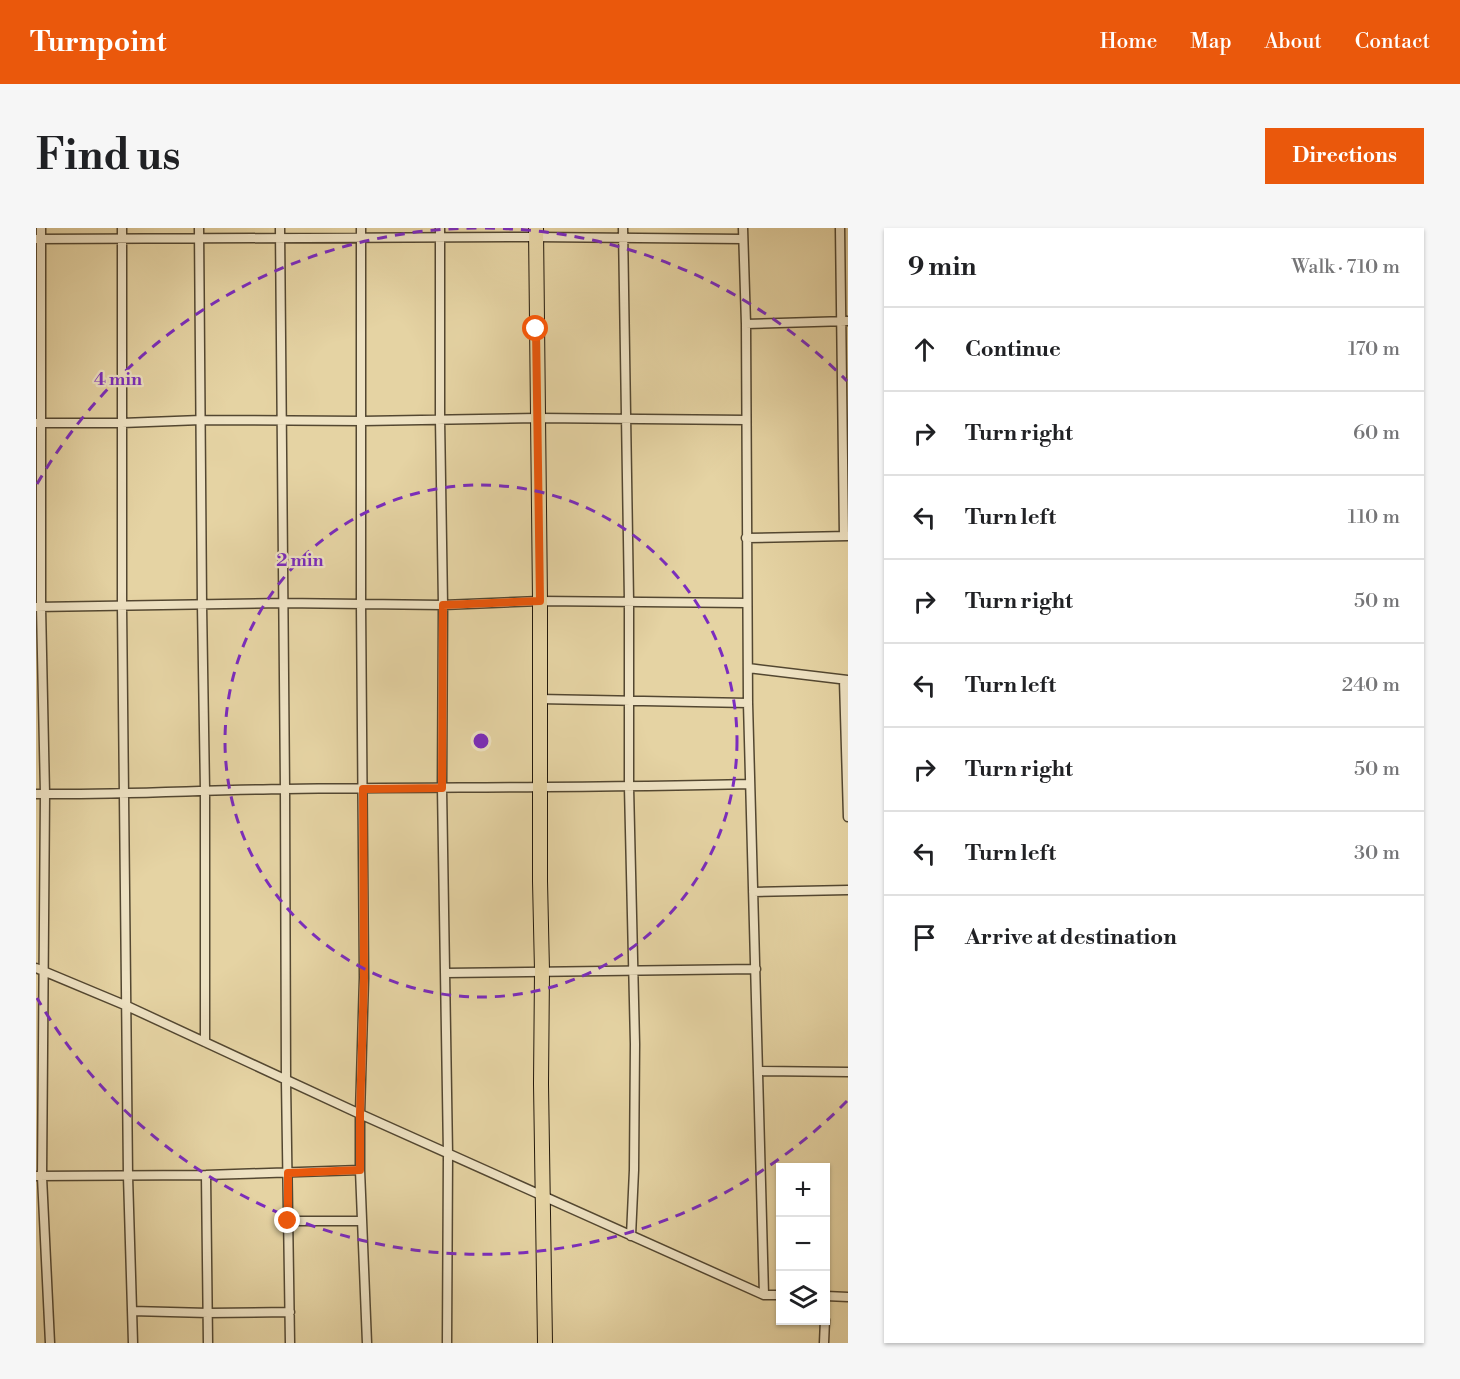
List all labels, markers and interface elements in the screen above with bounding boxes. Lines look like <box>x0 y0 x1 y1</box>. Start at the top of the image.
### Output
text: Turnpoint <box>30 25 166 60</box>
text: Home <box>1100 29 1157 55</box>
text: Map <box>1190 29 1232 55</box>
text: About <box>1265 29 1322 55</box>
text: Contact <box>1355 29 1430 55</box>
button: Directions <box>1265 128 1424 184</box>
text: Find us <box>36 130 180 183</box>
text: 9 min <box>908 251 976 283</box>
text: Walk · 710 m <box>1291 255 1400 280</box>
route start <box>522 315 548 341</box>
icon: ahead <box>908 333 941 366</box>
text: Continue <box>965 336 1061 363</box>
text: 170 m <box>1348 337 1400 362</box>
text: 4 min <box>94 368 142 391</box>
icon: right <box>908 417 941 450</box>
text: Turn right <box>965 420 1073 447</box>
text: 60 m <box>1353 421 1400 446</box>
icon: left <box>908 501 941 534</box>
text: Turn left <box>965 504 1056 531</box>
text: 110 m <box>1348 505 1400 530</box>
text: 2 min <box>276 549 324 572</box>
icon: right <box>908 585 941 618</box>
text: Turn right <box>965 588 1073 615</box>
text: 50 m <box>1354 589 1400 614</box>
icon: left <box>908 669 941 702</box>
text: Turn left <box>965 672 1056 699</box>
text: 240 m <box>1342 673 1400 698</box>
centre of rings <box>471 731 491 751</box>
icon: right <box>908 753 941 786</box>
text: Turn right <box>965 756 1073 783</box>
text: 50 m <box>1354 757 1400 782</box>
icon: left <box>908 837 941 870</box>
text: Turn left <box>965 840 1056 867</box>
text: 30 m <box>1354 841 1400 866</box>
icon: arrive <box>908 921 941 954</box>
text: Arrive at destination <box>965 924 1177 951</box>
map controls <box>776 1163 830 1325</box>
button: + <box>776 1163 830 1217</box>
route end <box>274 1207 300 1233</box>
button: − <box>776 1217 830 1271</box>
button: layers <box>776 1271 830 1325</box>

